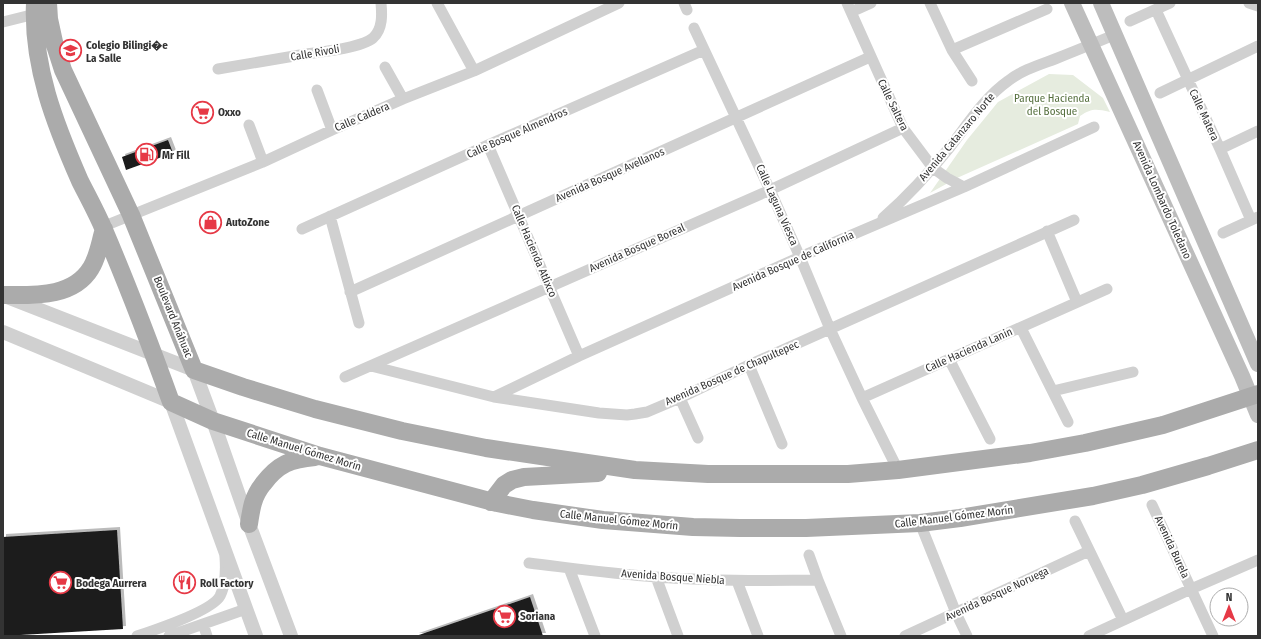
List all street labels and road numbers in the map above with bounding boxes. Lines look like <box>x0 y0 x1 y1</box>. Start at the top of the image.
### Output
street label: Calle Rivoli <box>289 42 341 64</box>
street label: Calle Saltera <box>875 77 911 133</box>
street label: Calle Matera <box>1186 87 1222 143</box>
street label: Avenida Catanzaro Norte <box>916 90 998 184</box>
street label: Calle Caldera <box>333 100 391 134</box>
street label: Calle Bosque Almendros <box>465 105 570 161</box>
street label: Avenida Lombardo Toledano <box>1130 139 1194 261</box>
street label: Avenida Bosque Avellanos <box>553 145 667 205</box>
street label: Calle Laguna Viesca <box>753 162 801 248</box>
street label: Calle Hacienda Atlixco <box>509 203 559 299</box>
street label: Avenida Bosque Boreal <box>587 221 687 275</box>
street label: Avenida Bosque de California <box>730 228 856 294</box>
street label: Boulevard Anáhuac <box>151 274 195 360</box>
street label: Calle Hacienda Lanin <box>924 325 1014 375</box>
street label: Avenida Bosque de Chapultepec <box>663 338 801 408</box>
street label: Calle Manuel Gómez Morín <box>245 426 363 474</box>
street label: Calle Manuel Gómez Morín <box>894 503 1014 531</box>
street label: Calle Manuel Gómez Morín <box>559 507 679 533</box>
street label: Avenida Burela <box>1152 514 1192 580</box>
street label: Avenida Bosque Noruega <box>943 564 1051 624</box>
street label: Avenida Bosque Niebla <box>621 567 725 587</box>

